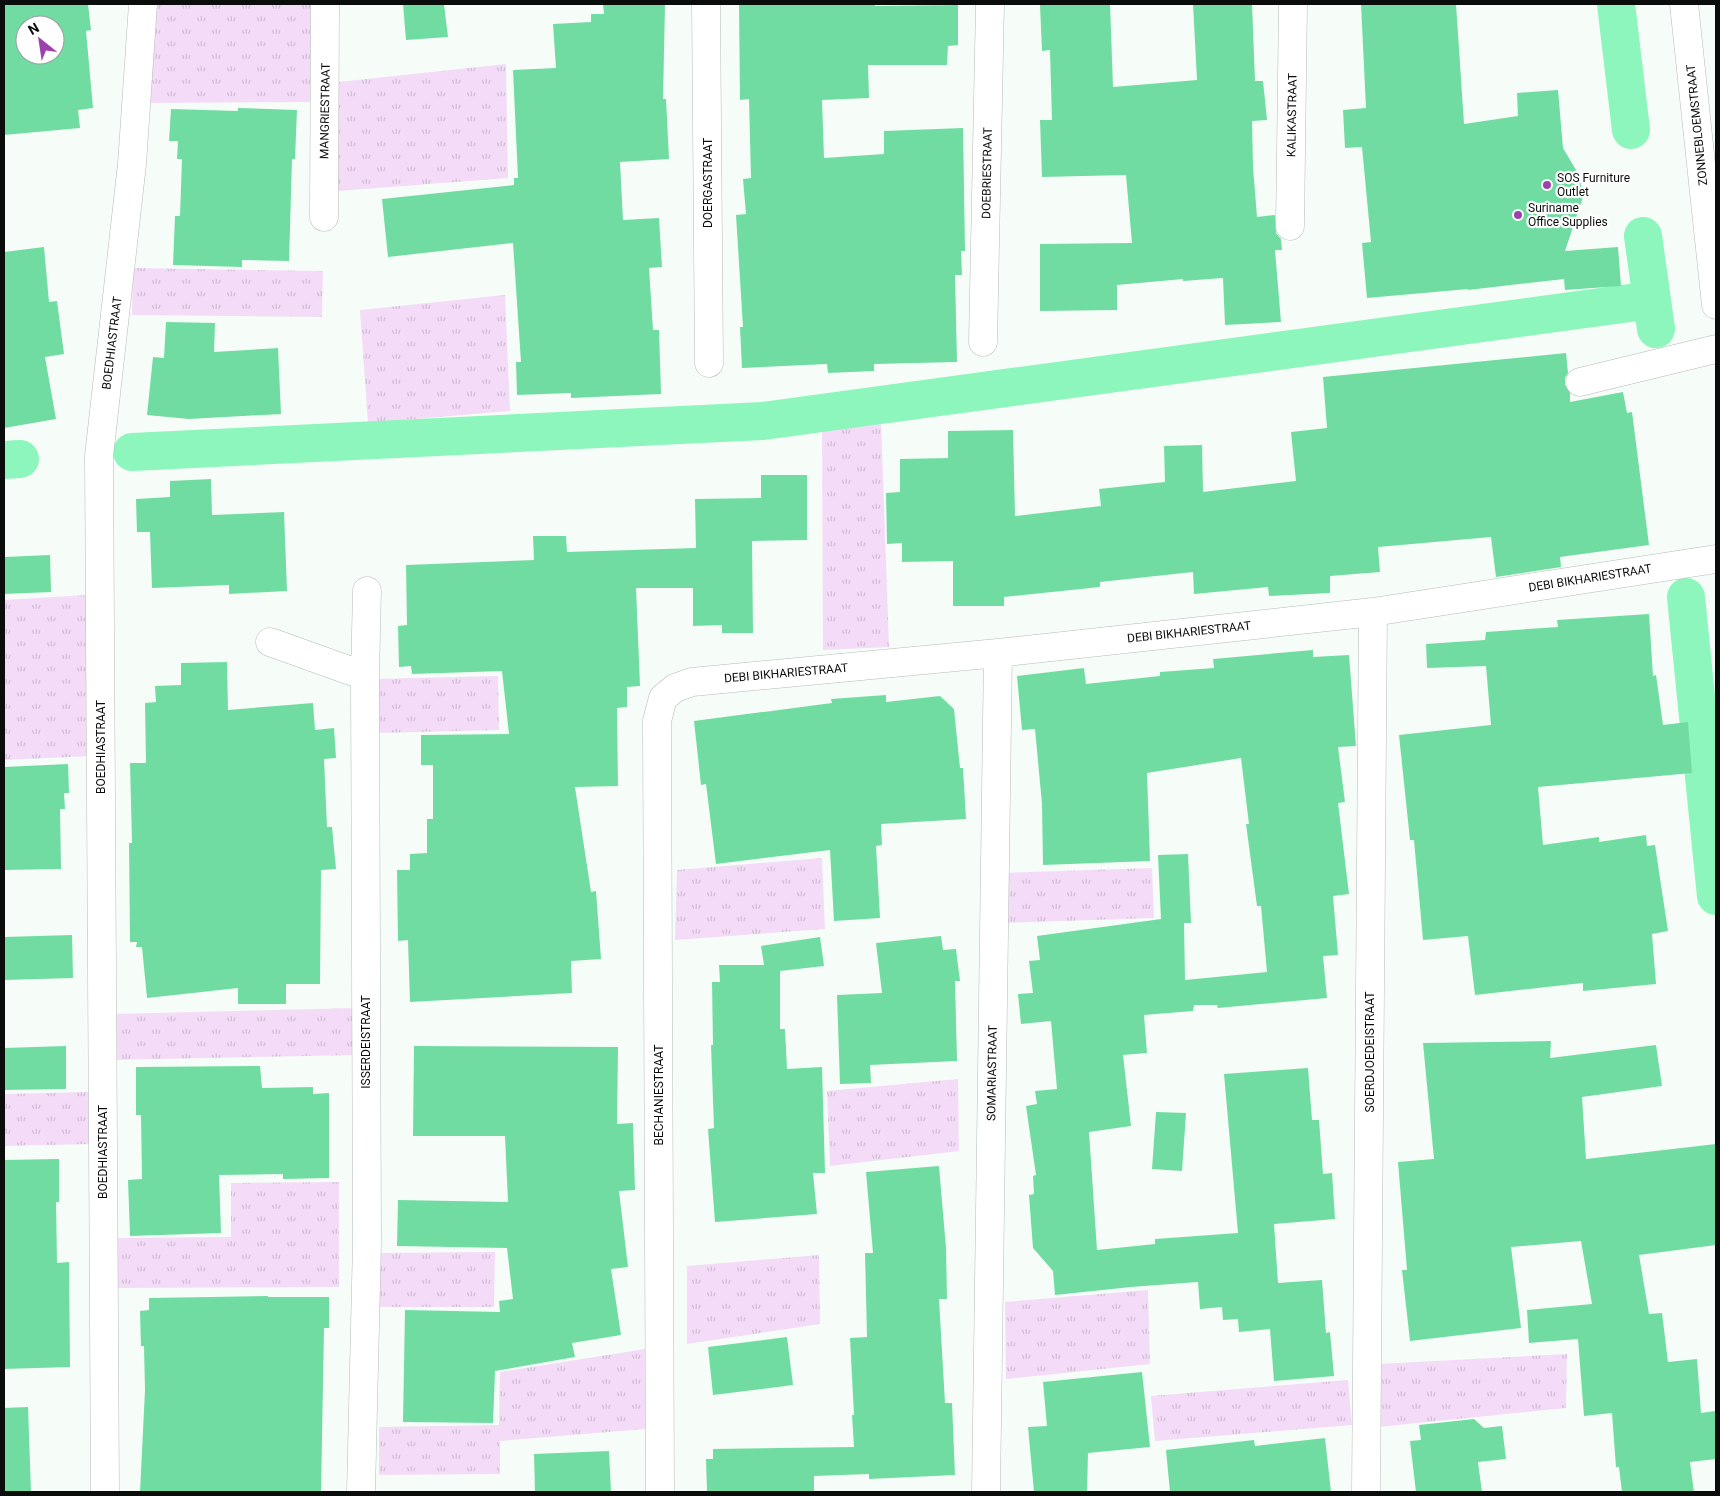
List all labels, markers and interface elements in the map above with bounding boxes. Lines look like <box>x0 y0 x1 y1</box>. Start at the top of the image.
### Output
north arrow <box>15 15 65 65</box>
text: N <box>25 19 42 38</box>
street label: MANGRIESTRAAT <box>317 63 333 159</box>
street label: ZONNEBLOEMSTRAAT <box>1684 64 1710 186</box>
street label: KALIKASTRAAT <box>1284 73 1300 157</box>
street label: DOEBRIESTRAAT <box>979 127 995 219</box>
street label: DOERGASTRAAT <box>701 138 715 228</box>
place label: SOS Furniture Outlet <box>1557 171 1630 199</box>
marker: SOS Furniture Outlet <box>1541 179 1553 191</box>
place label: Suriname Office Supplies <box>1528 201 1608 229</box>
marker: Suriname Office Supplies <box>1512 209 1524 221</box>
street label: BOEDHIASTRAAT <box>99 296 125 390</box>
street label: DEBI BIKHARIESTRAAT <box>1527 561 1653 595</box>
street label: DEBI BIKHARIESTRAAT <box>1126 619 1252 645</box>
street label: DEBI BIKHARIESTRAAT <box>723 661 849 685</box>
street label: BOEDHIASTRAAT <box>94 700 108 794</box>
street label: SOERDJOEDEISTRAAT <box>1363 992 1377 1112</box>
street label: ISSERDEISTRAAT <box>359 995 373 1089</box>
street label: SOMARIASTRAAT <box>984 1025 1000 1121</box>
street label: BECHANIESTRAAT <box>652 1045 666 1146</box>
street label: BOEDHIASTRAAT <box>96 1105 110 1199</box>

